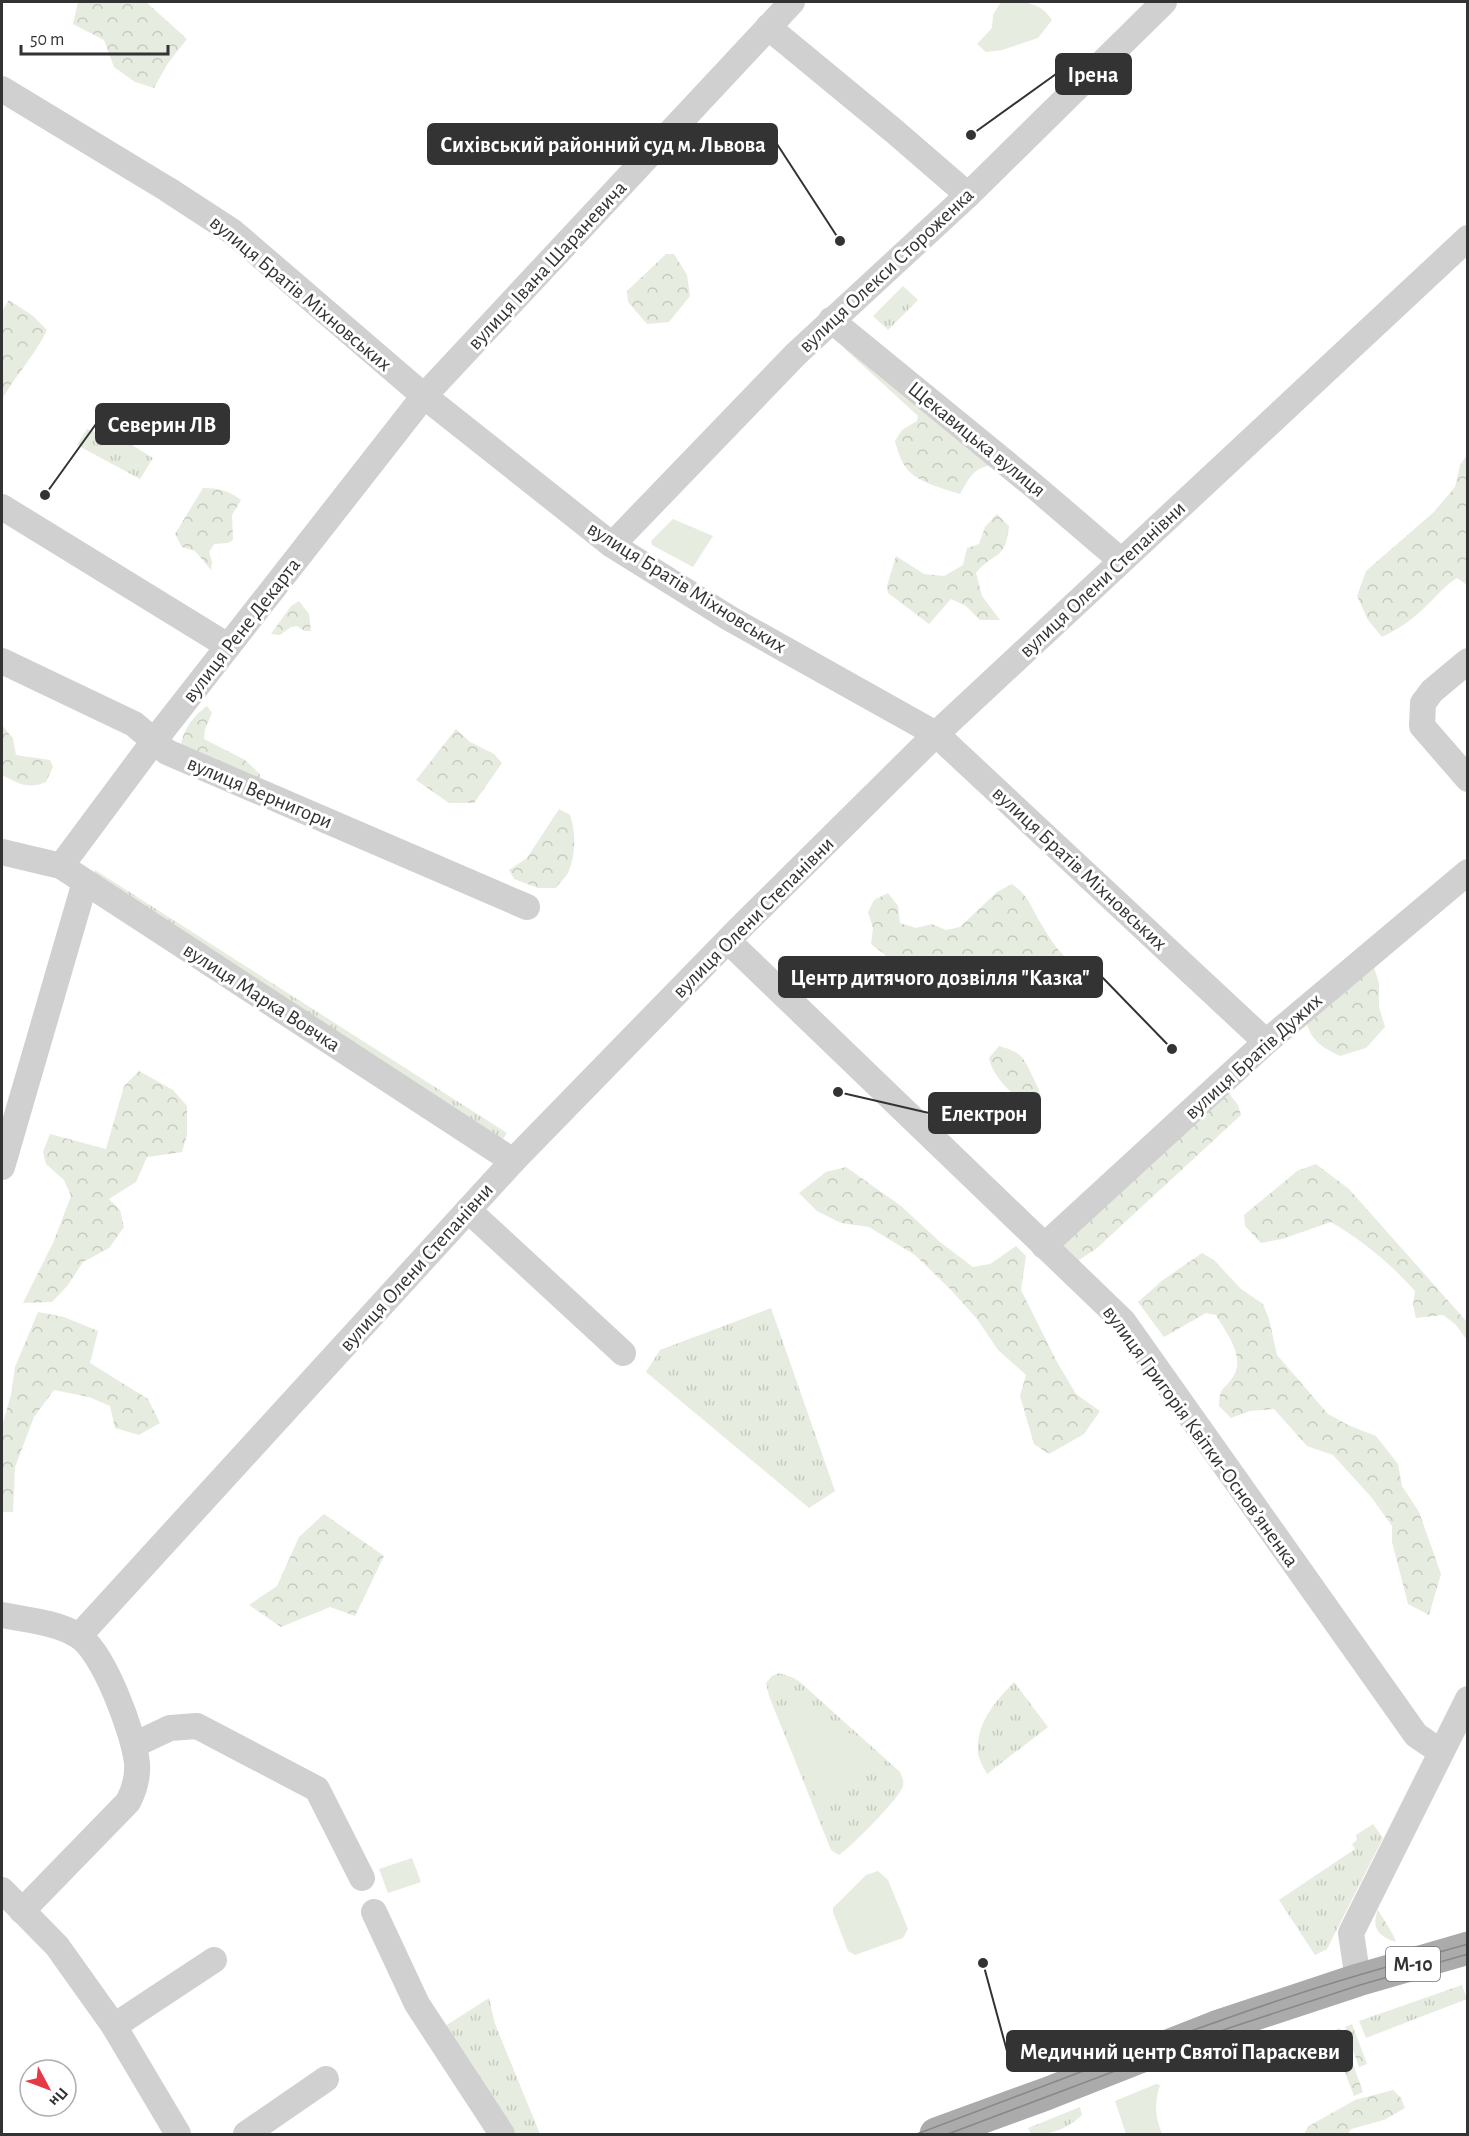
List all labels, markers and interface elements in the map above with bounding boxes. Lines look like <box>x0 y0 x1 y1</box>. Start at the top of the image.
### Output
scale bar <box>21 18 168 56</box>
text: 50 m <box>30 31 64 49</box>
callout: Ірена <box>1056 54 1131 94</box>
text: Ірена <box>1068 64 1118 86</box>
callout: Сихівський районний суд м. Львова <box>428 124 777 164</box>
text: Сихівський районний суд м. Львова <box>440 134 766 157</box>
street label: вулиця Івана Шараневича <box>464 177 631 354</box>
street label: вулиця Олекси Стороженка <box>795 184 978 357</box>
street label: вулиця Братів Міхновських <box>206 211 396 375</box>
street label: Щекавицька вулиця <box>904 378 1049 501</box>
callout: Северин ЛВ <box>96 404 229 444</box>
text: Северин ЛВ <box>108 414 216 436</box>
street label: вулиця Олени Степанівни <box>1015 497 1189 661</box>
street label: вулиця Братів Міхновських <box>584 518 790 657</box>
street label: вулиця Рене Декарта <box>179 554 304 707</box>
street label: вулиця Вернигори <box>184 752 335 832</box>
street label: вулиця Братів Міхновських <box>988 782 1171 955</box>
street label: вулиця Олени Степанівни <box>669 833 838 1002</box>
street label: вулиця Марка Вовчка <box>180 939 344 1056</box>
callout: Центр дитячого дозвілля "Казка" <box>779 957 1102 997</box>
text: Центр дитячого дозвілля "Казка" <box>790 967 1090 989</box>
street label: вулиця Братів Дужих <box>1181 989 1326 1123</box>
callout: Електрон <box>929 1093 1040 1133</box>
text: Електрон <box>940 1103 1028 1125</box>
street label: вулиця Олени Степанівни <box>336 1179 497 1355</box>
street label: вулиця Григорія Квітки-Основʼяненка <box>1099 1302 1303 1571</box>
road number: М-10 <box>1386 1947 1440 1981</box>
callout: Медичний центр Святої Параскеви <box>1007 2031 1352 2071</box>
text: Медичний центр Святої Параскеви <box>1020 2041 1340 2063</box>
north arrow <box>18 2058 78 2118</box>
text: Пн <box>46 2085 71 2110</box>

